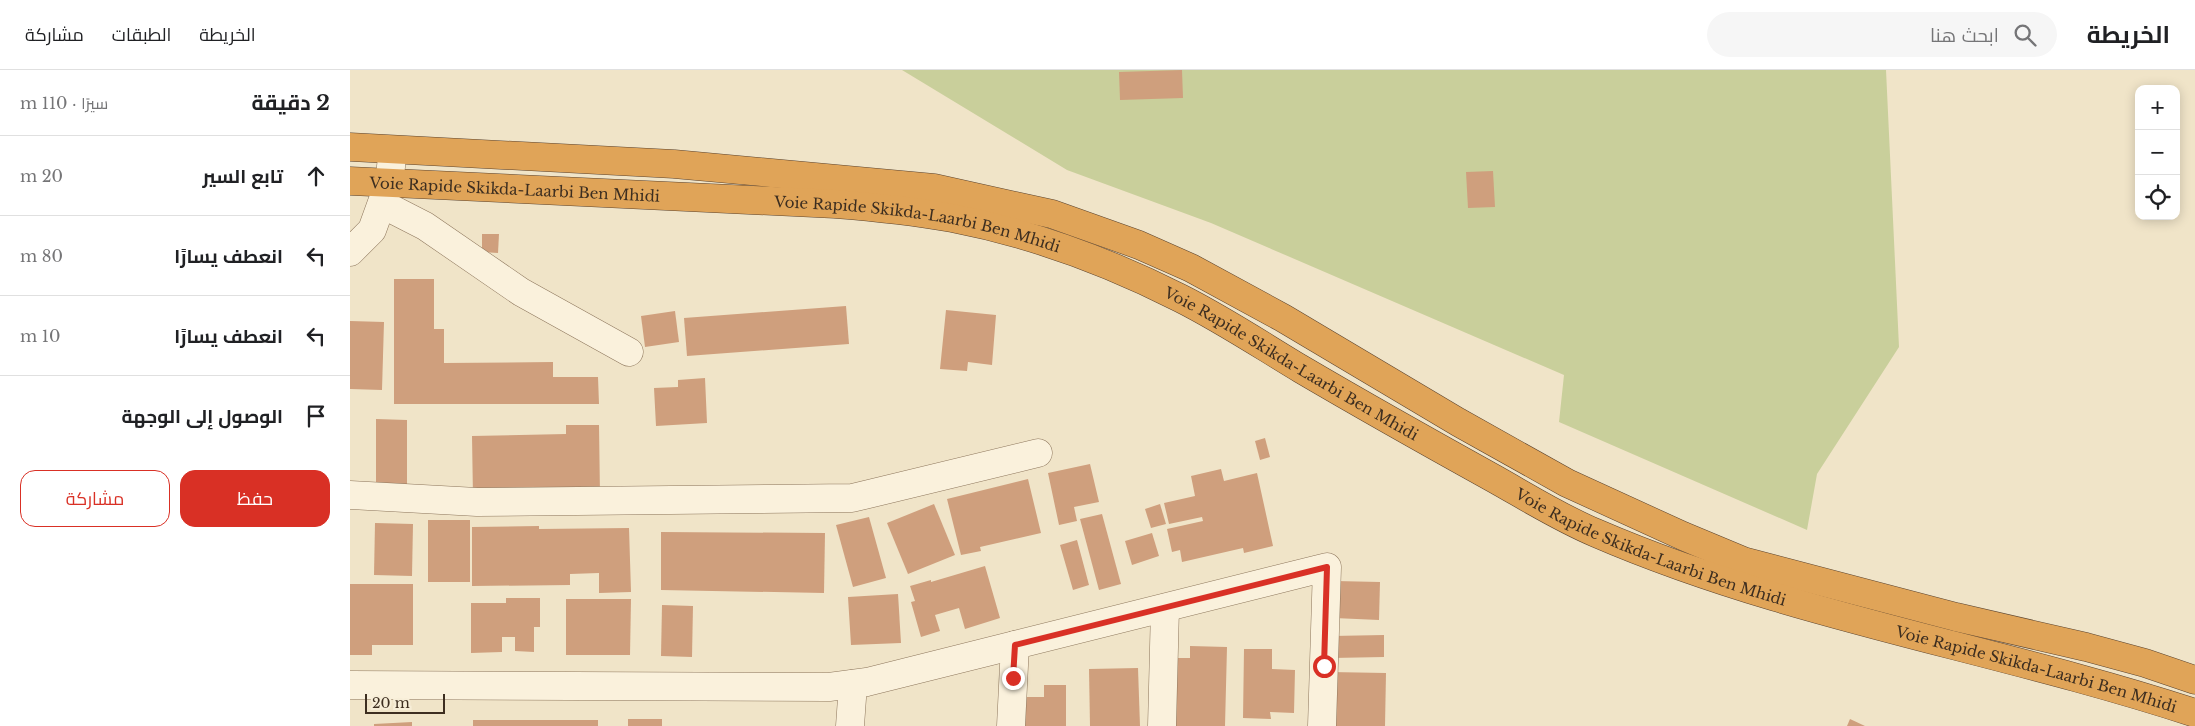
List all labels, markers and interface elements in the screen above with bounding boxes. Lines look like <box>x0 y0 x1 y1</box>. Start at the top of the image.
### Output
search box <box>1707 12 2057 57</box>
text: الخريطة <box>2087 20 2170 49</box>
icon: search <box>2011 21 2039 49</box>
text: مشاركة <box>25 24 84 46</box>
text: الطبقات <box>112 24 171 46</box>
text: الخريطة <box>199 24 256 46</box>
text: ابحث هنا <box>1930 24 1999 47</box>
map controls <box>2135 85 2180 220</box>
button: + <box>2135 85 2180 130</box>
text: 2 دقيقة <box>251 90 330 116</box>
text: سيرًا · 110 m <box>20 93 108 113</box>
button: − <box>2135 130 2180 175</box>
icon: ahead <box>302 162 330 190</box>
text: تابع السير <box>202 165 283 188</box>
text: 20 m <box>20 166 63 186</box>
street label: Voie Rapide Skikda-Laarbi Ben Mhidi <box>368 172 660 205</box>
button: locate <box>2135 175 2180 220</box>
street label: Voie Rapide Skikda-Laarbi Ben Mhidi <box>773 192 1063 256</box>
icon: left <box>302 242 330 270</box>
text: انعطف يسارًا <box>174 245 283 268</box>
text: 80 m <box>20 246 63 266</box>
street label: Voie Rapide Skikda-Laarbi Ben Mhidi <box>1160 282 1422 444</box>
icon: left <box>302 322 330 350</box>
text: انعطف يسارًا <box>174 325 283 348</box>
text: 10 m <box>20 326 60 346</box>
icon: arrive <box>302 402 330 430</box>
text: الوصول إلى الوجهة <box>122 405 283 428</box>
button: مشاركة <box>20 470 170 527</box>
button: حفظ <box>180 470 330 527</box>
street label: Voie Rapide Skikda-Laarbi Ben Mhidi <box>1511 483 1789 609</box>
street label: Voie Rapide Skikda-Laarbi Ben Mhidi <box>1893 621 2179 716</box>
route start <box>1313 655 1336 678</box>
route end <box>1002 667 1025 690</box>
scale bar <box>365 691 445 714</box>
text: 20 m <box>372 694 410 712</box>

